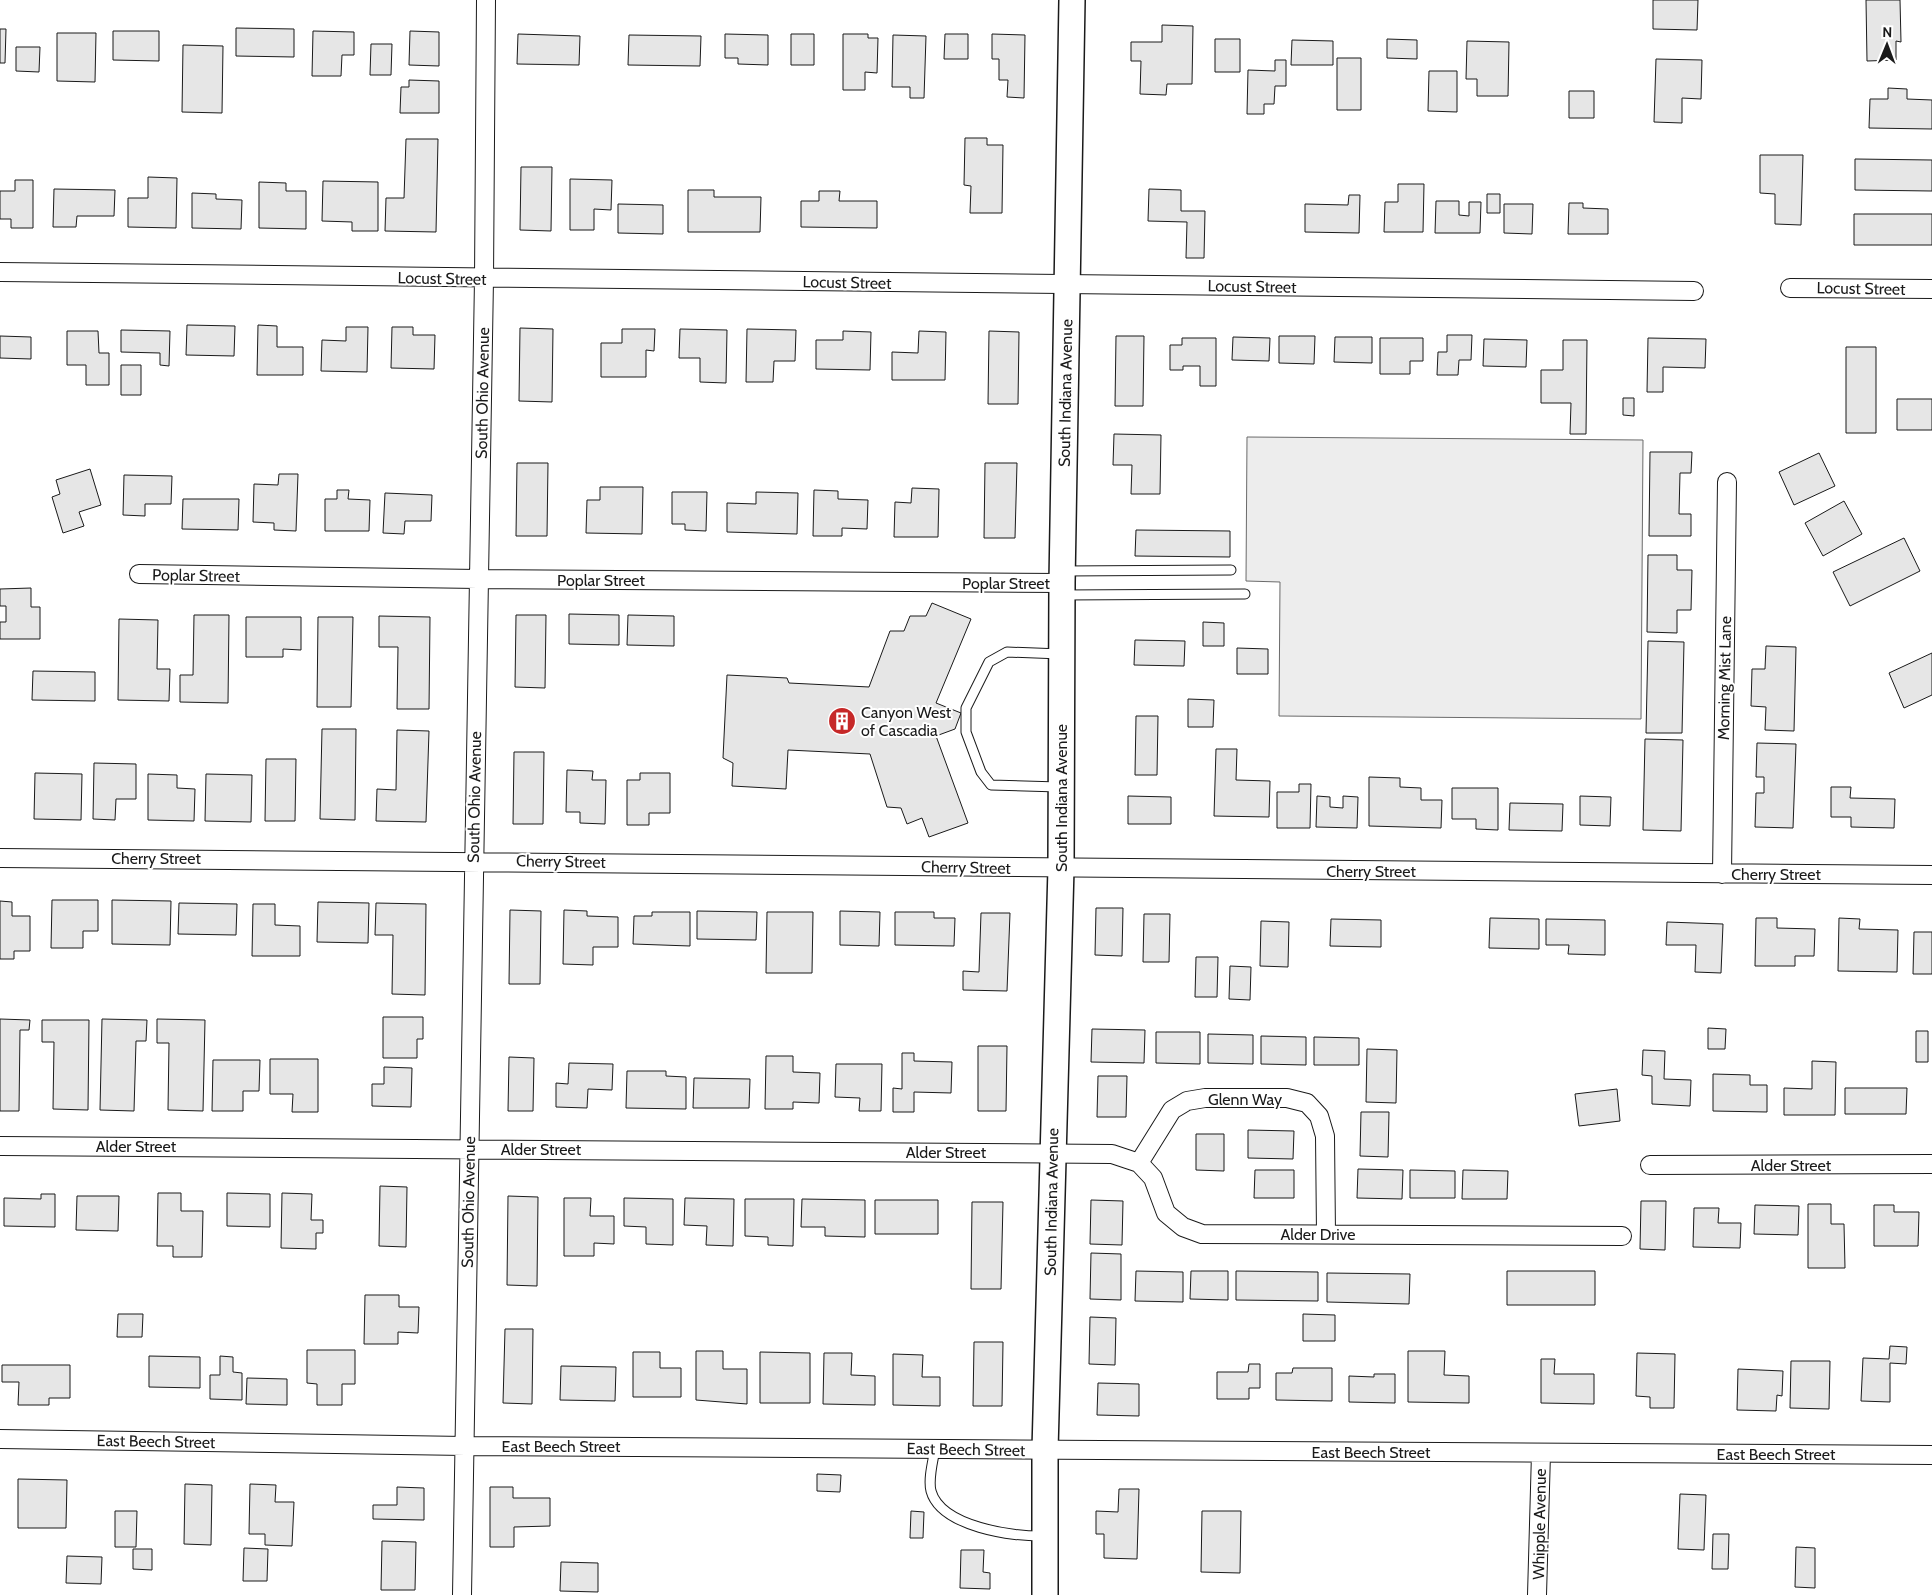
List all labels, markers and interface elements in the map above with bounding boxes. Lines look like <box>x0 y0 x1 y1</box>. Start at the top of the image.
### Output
north arrow <box>1862 20 1912 70</box>
text: N <box>1882 23 1892 41</box>
street label: Locust Street <box>397 268 487 289</box>
street label: Locust Street <box>802 272 892 293</box>
street label: Locust Street <box>1207 276 1297 297</box>
street label: Locust Street <box>1816 278 1906 299</box>
street label: South Indiana Avenue <box>1055 319 1076 467</box>
street label: South Ohio Avenue <box>472 327 493 459</box>
street label: Poplar Street <box>152 565 241 586</box>
street label: Poplar Street <box>557 571 646 590</box>
street label: Poplar Street <box>962 574 1051 593</box>
street label: Morning Mist Lane <box>1714 616 1735 740</box>
place label: Canyon West of Cascadia <box>861 703 952 740</box>
building icon: Canyon West of Cascadia <box>827 706 857 736</box>
street label: South Indiana Avenue <box>1052 724 1071 872</box>
street label: South Ohio Avenue <box>464 731 485 863</box>
street label: Cherry Street <box>111 849 201 868</box>
street label: Cherry Street <box>516 851 607 872</box>
street label: Cherry Street <box>921 857 1012 878</box>
street label: Cherry Street <box>1326 862 1416 881</box>
street label: Cherry Street <box>1731 865 1821 884</box>
street label: Glenn Way <box>1208 1090 1282 1109</box>
street label: South Indiana Avenue <box>1041 1128 1062 1276</box>
street label: South Ohio Avenue <box>458 1136 479 1268</box>
street label: Alder Street <box>96 1137 177 1156</box>
street label: Alder Street <box>501 1140 582 1159</box>
street label: Alder Street <box>906 1143 987 1162</box>
street label: Alder Street <box>1751 1156 1832 1175</box>
street label: Alder Drive <box>1280 1225 1356 1244</box>
street label: East Beech Street <box>96 1431 216 1452</box>
street label: East Beech Street <box>502 1437 621 1456</box>
street label: East Beech Street <box>906 1439 1026 1460</box>
street label: East Beech Street <box>1312 1443 1431 1462</box>
street label: East Beech Street <box>1717 1445 1836 1464</box>
street label: Whipple Avenue <box>1529 1468 1550 1580</box>

